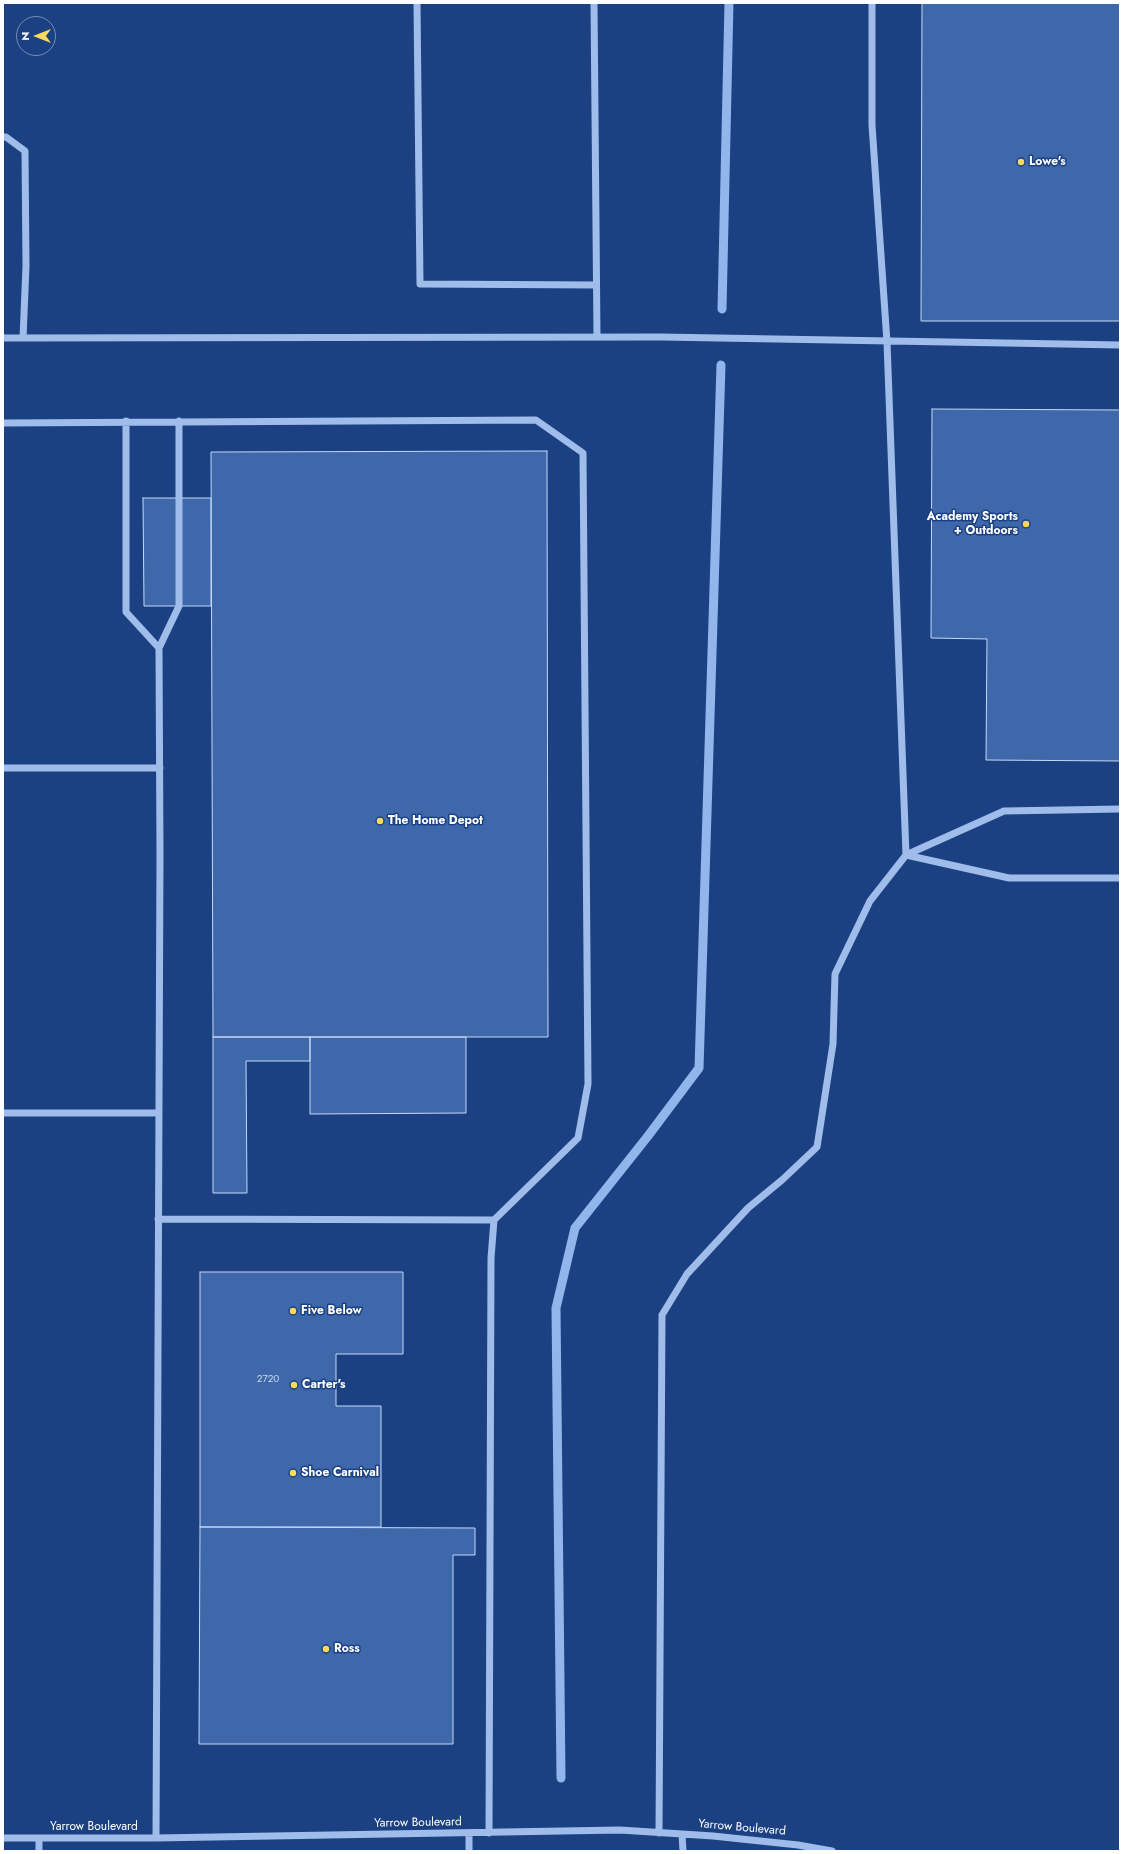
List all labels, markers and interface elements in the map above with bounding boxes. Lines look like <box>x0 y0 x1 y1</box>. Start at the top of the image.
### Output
north arrow <box>16 16 56 56</box>
text: N <box>17 32 33 40</box>
place label: Lowe's <box>1029 155 1066 169</box>
marker: Lowe's <box>1016 157 1026 167</box>
place label: Academy Sports + Outdoors <box>927 510 1018 538</box>
marker: Academy Sports + Outdoors <box>1021 519 1031 529</box>
place label: The Home Depot <box>388 814 483 828</box>
marker: The Home Depot <box>375 816 385 826</box>
place label: Five Below <box>301 1304 362 1318</box>
marker: Five Below <box>288 1306 298 1316</box>
house number: 2720 <box>257 1374 279 1386</box>
place label: Carter's <box>302 1378 345 1392</box>
marker: Carter's <box>289 1380 299 1390</box>
place label: Shoe Carnival <box>301 1466 379 1480</box>
marker: Shoe Carnival <box>288 1468 298 1478</box>
place label: Ross <box>334 1642 360 1656</box>
marker: Ross <box>321 1644 331 1654</box>
street label: Yarrow Boulevard <box>374 1815 462 1831</box>
street label: Yarrow Boulevard <box>698 1817 786 1839</box>
street label: Yarrow Boulevard <box>50 1820 138 1834</box>

